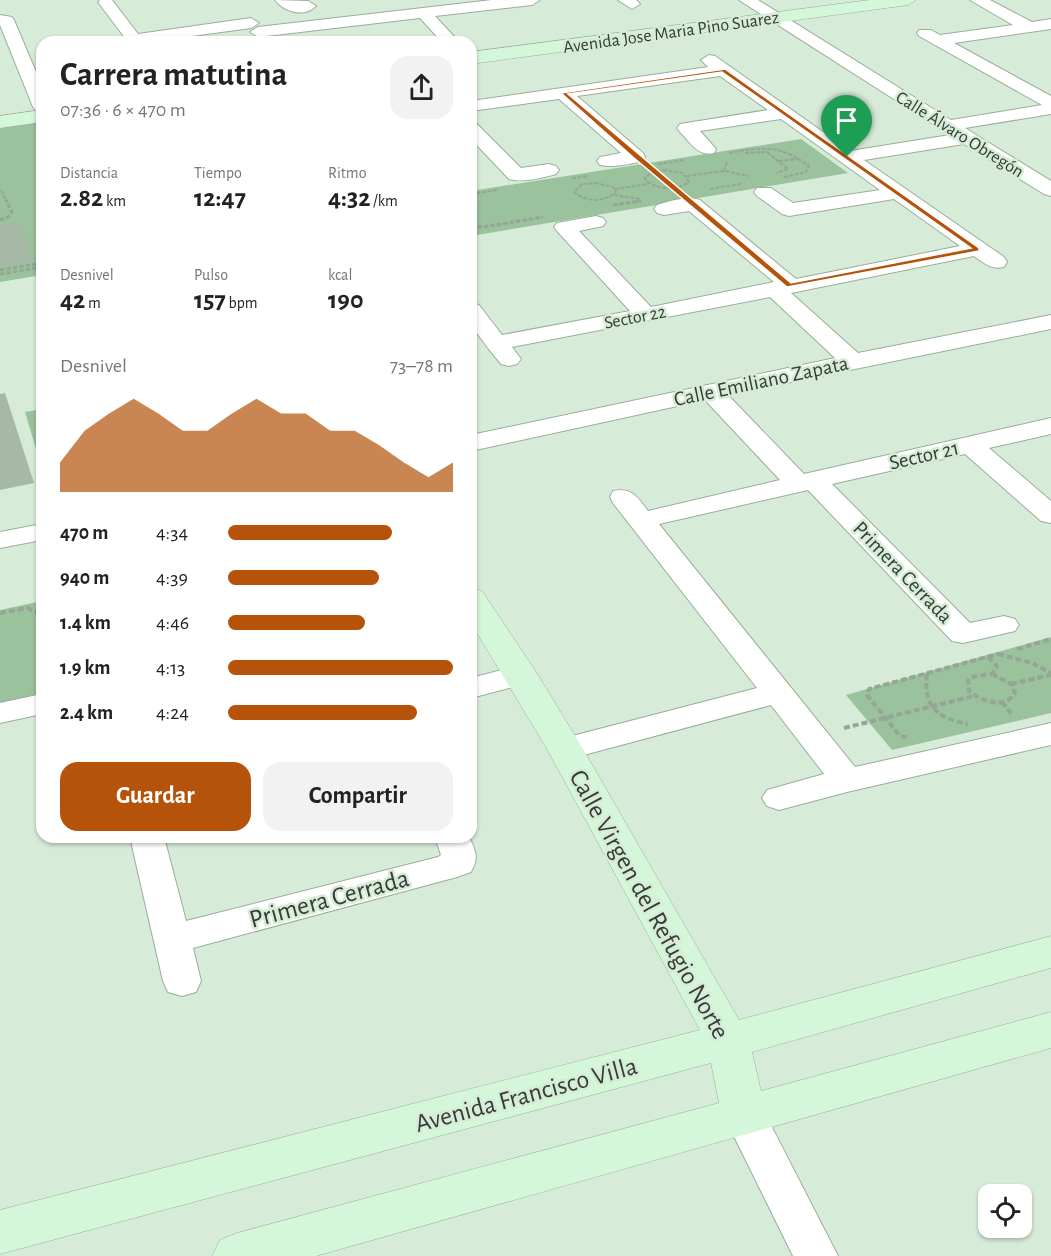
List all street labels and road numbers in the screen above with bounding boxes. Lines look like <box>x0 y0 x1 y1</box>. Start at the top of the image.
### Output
street label: Avenida Jose Maria Pino Suarez <box>562 9 780 57</box>
street label: Calle Álvaro Obregón <box>892 86 1028 181</box>
street label: Sector 22 <box>603 303 668 333</box>
street label: Calle Emiliano Zapata <box>672 353 851 410</box>
street label: Sector 21 <box>887 437 961 474</box>
street label: Primera Cerrada <box>849 517 956 628</box>
street label: Calle Virgen del Refugio Norte <box>564 766 734 1043</box>
street label: Primera Cerrada <box>247 865 412 933</box>
street label: Avenida Francisco Villa <box>412 1053 640 1137</box>

